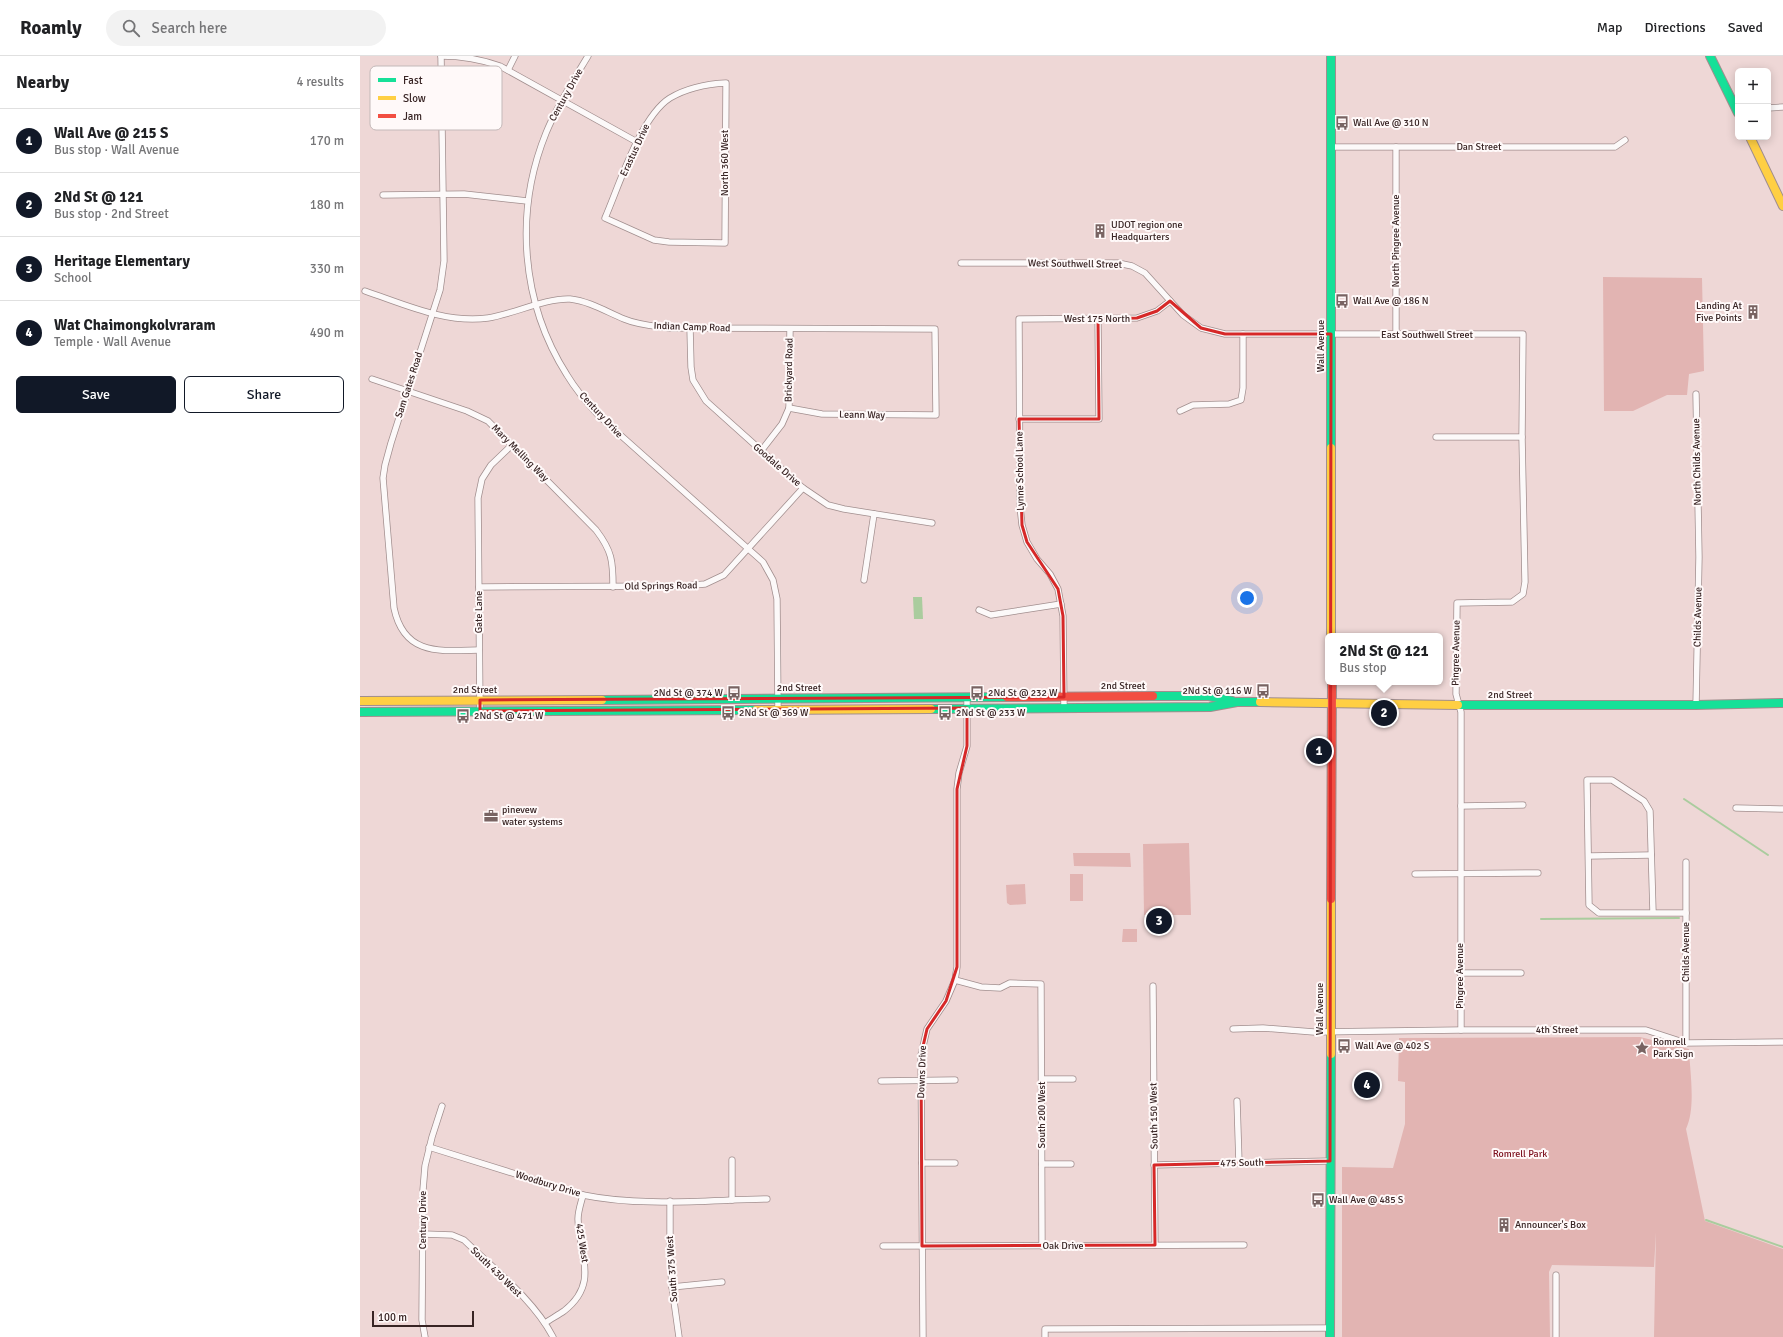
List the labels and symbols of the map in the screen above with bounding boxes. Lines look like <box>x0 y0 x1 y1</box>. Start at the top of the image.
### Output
legend <box>370 66 502 130</box>
street label: Century Drive <box>547 66 585 124</box>
text: Fast <box>403 74 423 87</box>
text: Slow <box>403 92 426 105</box>
text: Jam <box>403 110 422 123</box>
bus stop icon: Wall Ave @ 310 N <box>1334 115 1350 131</box>
place label: Wall Ave @ 310 N <box>1353 117 1429 129</box>
street label: Erastus Drive <box>618 122 652 178</box>
street label: North 360 West <box>719 129 731 196</box>
street label: Dan Street <box>1456 141 1502 153</box>
street label: North Pingree Avenue <box>1390 194 1402 288</box>
place label: UDOT region one Headquarters <box>1111 219 1183 243</box>
building icon: UDOT region one Headquarters <box>1092 223 1108 239</box>
street label: West Southwell Street <box>1028 257 1123 271</box>
bus stop icon: Wall Ave @ 186 N <box>1334 293 1350 309</box>
place label: Wall Ave @ 186 N <box>1353 295 1429 307</box>
place label: Landing At Five Points <box>1696 300 1743 324</box>
building icon: Landing At Five Points <box>1745 304 1761 320</box>
street label: West 175 North <box>1064 313 1130 325</box>
street label: Indian Camp Road <box>653 320 731 334</box>
street label: Wall Avenue <box>1315 320 1327 372</box>
street label: East Southwell Street <box>1381 329 1473 341</box>
street label: Brickyard Road <box>782 338 796 402</box>
street label: Sam Gates Road <box>393 351 425 419</box>
street label: Century Drive <box>577 389 625 441</box>
street label: Leann Way <box>839 409 885 421</box>
street label: North Childs Avenue <box>1690 418 1704 506</box>
street label: Mary Melling Way <box>489 422 551 484</box>
street label: Lynne School Lane <box>1013 431 1027 511</box>
street label: Goodale Drive <box>751 441 803 489</box>
street label: Old Springs Road <box>624 579 698 593</box>
street label: Childs Avenue <box>1691 587 1705 647</box>
your location <box>1237 588 1257 608</box>
street label: Gate Lane <box>473 591 485 633</box>
street label: Pingree Avenue <box>1449 620 1463 686</box>
street label: 2nd Street <box>1101 680 1146 692</box>
street label: 2nd Street <box>777 682 822 694</box>
bus stop icon: 2Nd St @ 116 W <box>1255 683 1271 699</box>
street label: 2nd Street <box>453 684 498 696</box>
bus stop icon: 2Nd St @ 374 W <box>726 685 742 701</box>
bus stop icon: 2Nd St @ 232 W <box>969 685 985 701</box>
place label: 2Nd St @ 116 W <box>1182 685 1252 697</box>
place label: 2Nd St @ 374 W <box>653 687 723 699</box>
place label: 2Nd St @ 232 W <box>988 687 1058 699</box>
street label: 2nd Street <box>1488 689 1533 701</box>
pin: 2 <box>1371 698 1397 728</box>
bus stop icon: 2Nd St @ 369 W <box>720 705 736 721</box>
bus stop icon: 2Nd St @ 233 W <box>937 705 953 721</box>
place label: 2Nd St @ 369 W <box>739 707 809 719</box>
place label: 2Nd St @ 233 W <box>956 707 1026 719</box>
bus stop icon: 2Nd St @ 471 W <box>455 708 471 724</box>
place label: 2Nd St @ 471 W <box>474 710 544 722</box>
pin: 1 <box>1306 736 1332 766</box>
place label: pinevew water systems <box>502 804 563 828</box>
office icon: pinevew water systems <box>483 808 499 824</box>
pin: 3 <box>1146 906 1172 936</box>
street label: Childs Avenue <box>1680 922 1692 982</box>
street label: Pingree Avenue <box>1454 943 1466 1009</box>
street label: Wall Avenue <box>1314 983 1326 1035</box>
street label: 4th Street <box>1536 1024 1579 1036</box>
place label: Romrell Park Sign <box>1653 1036 1693 1060</box>
bus stop icon: Wall Ave @ 402 S <box>1336 1038 1352 1054</box>
place label: Wall Ave @ 402 S <box>1355 1040 1430 1052</box>
place icon: Romrell Park Sign <box>1634 1040 1650 1056</box>
street label: Downs Drive <box>915 1045 929 1099</box>
pin: 4 <box>1354 1070 1380 1100</box>
street label: South 200 West <box>1036 1081 1048 1148</box>
street label: South 150 West <box>1147 1082 1161 1149</box>
park label: Romrell Park <box>1493 1148 1547 1160</box>
street label: 475 South <box>1220 1157 1264 1169</box>
street label: Woodbury Drive <box>514 1168 582 1200</box>
street label: Century Drive <box>417 1191 429 1249</box>
bus stop icon: Wall Ave @ 485 S <box>1310 1192 1326 1208</box>
place label: Wall Ave @ 485 S <box>1329 1194 1404 1206</box>
building icon: Announcer's Box <box>1496 1217 1512 1233</box>
place label: Announcer's Box <box>1515 1219 1586 1231</box>
street label: 425 West <box>573 1223 591 1264</box>
street label: South 375 West <box>664 1235 680 1303</box>
street label: Oak Drive <box>1042 1240 1084 1252</box>
street label: South 430 West <box>468 1244 525 1300</box>
scale bar <box>372 1309 474 1328</box>

